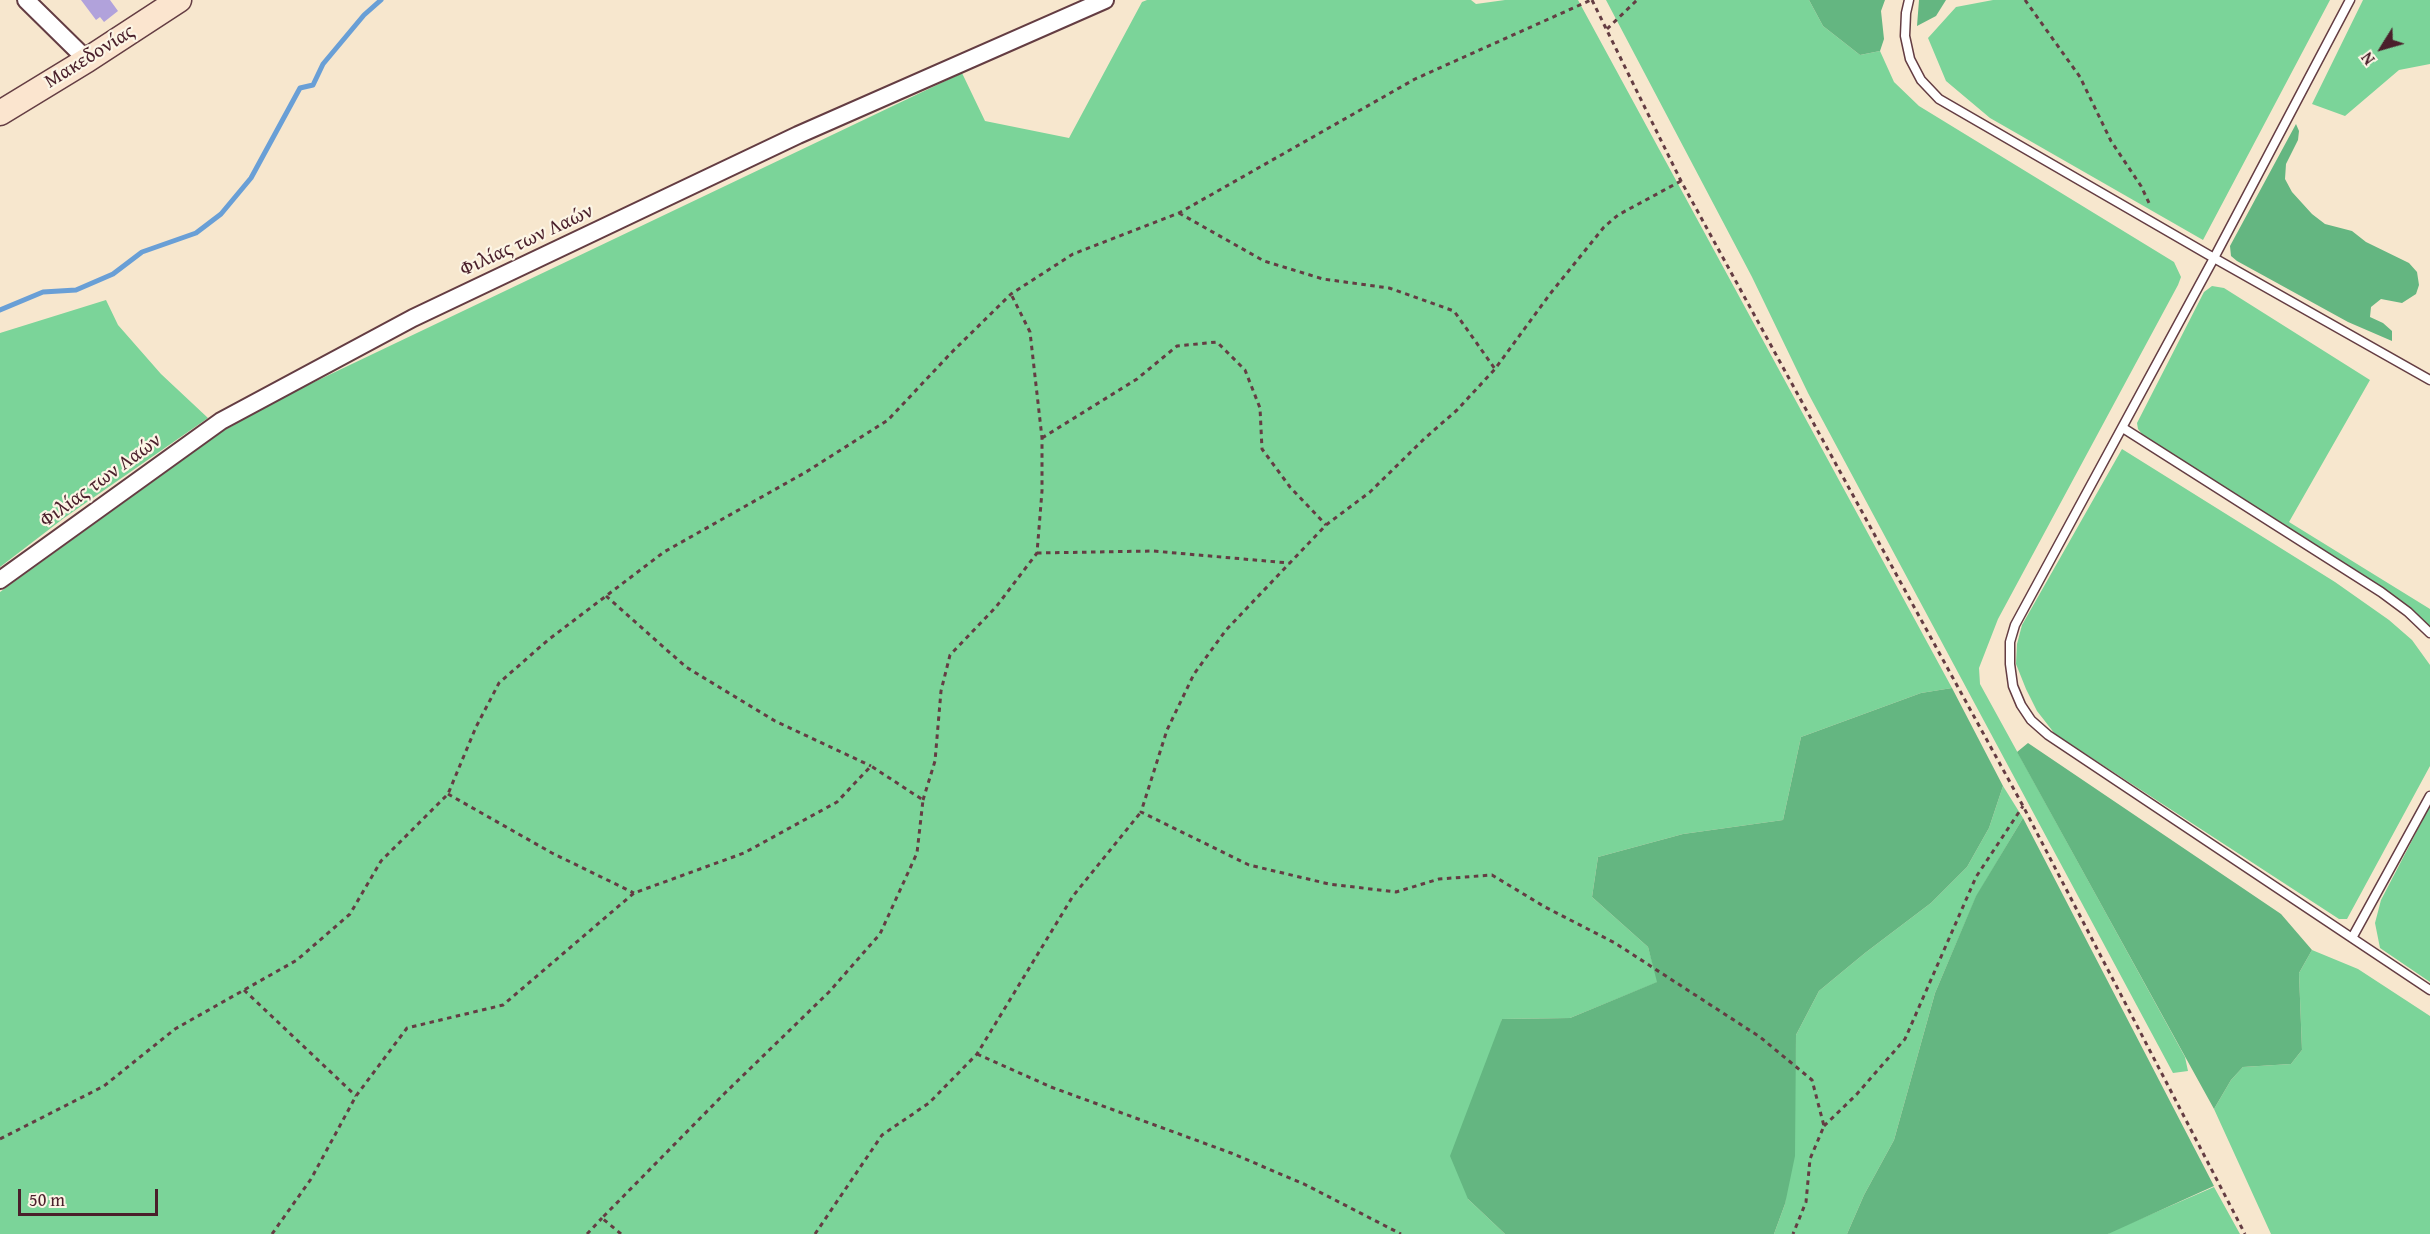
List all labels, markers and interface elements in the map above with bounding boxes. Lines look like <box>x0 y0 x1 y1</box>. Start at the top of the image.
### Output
north arrow <box>2352 18 2412 78</box>
street label: Μακεδονίας <box>41 20 139 94</box>
text: N <box>2355 47 2380 70</box>
street label: Φιλίας των Λαών <box>456 200 598 282</box>
street label: Φιλίας των Λαών <box>35 429 167 533</box>
scale bar <box>21 1177 160 1215</box>
text: 50 m <box>29 1186 65 1213</box>

